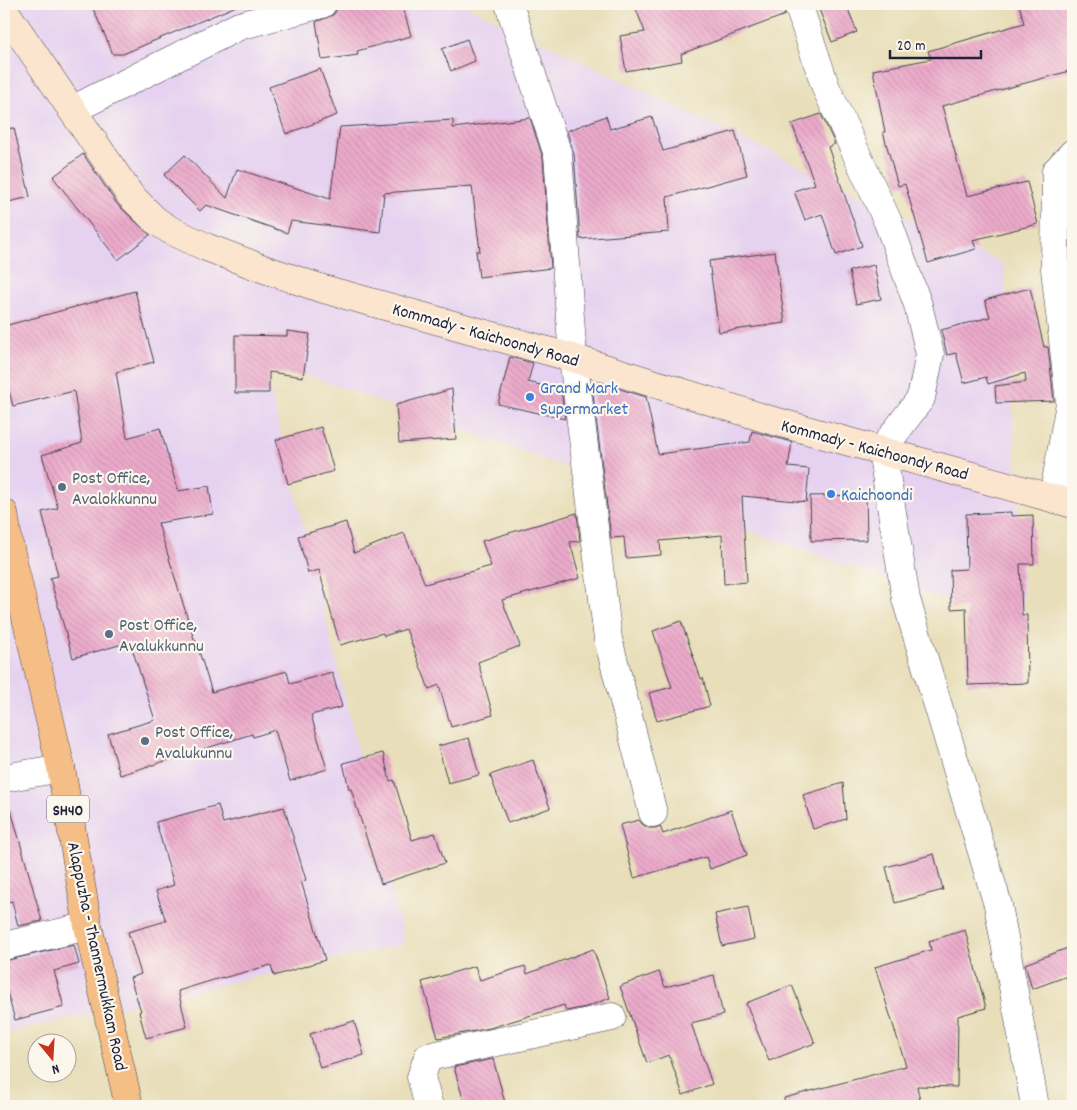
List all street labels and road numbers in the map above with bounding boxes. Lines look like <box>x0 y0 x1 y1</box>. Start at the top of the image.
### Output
street label: Kommady - Kaichoondy Road <box>389 298 582 375</box>
street label: Kommady - Kaichoondy Road <box>778 414 971 488</box>
road number: SH40 <box>47 796 89 822</box>
street label: Alappuzha - Thannermukkam Road <box>59 840 132 1073</box>

